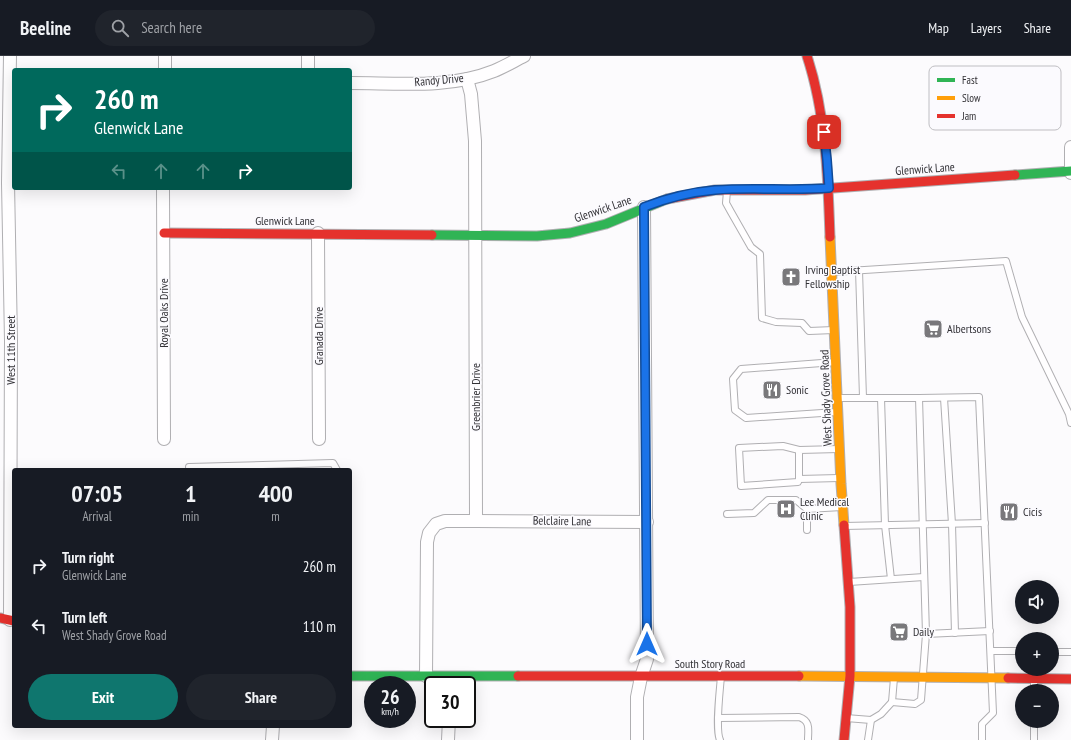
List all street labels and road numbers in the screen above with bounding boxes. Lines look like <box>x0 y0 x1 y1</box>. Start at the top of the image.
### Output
street label: Randy Drive <box>414 70 464 89</box>
street label: Glenwick Lane <box>895 159 955 178</box>
street label: Glenwick Lane <box>572 192 634 225</box>
street label: Glenwick Lane <box>255 213 315 228</box>
street label: Royal Oaks Drive <box>156 278 171 348</box>
street label: Granada Drive <box>311 307 326 365</box>
street label: West 11th Street <box>3 315 18 385</box>
street label: West Shady Grove Road <box>816 350 835 446</box>
street label: Greenbrier Drive <box>468 363 483 431</box>
street label: Belclaire Lane <box>533 512 591 529</box>
street label: South Story Road <box>675 656 745 671</box>

